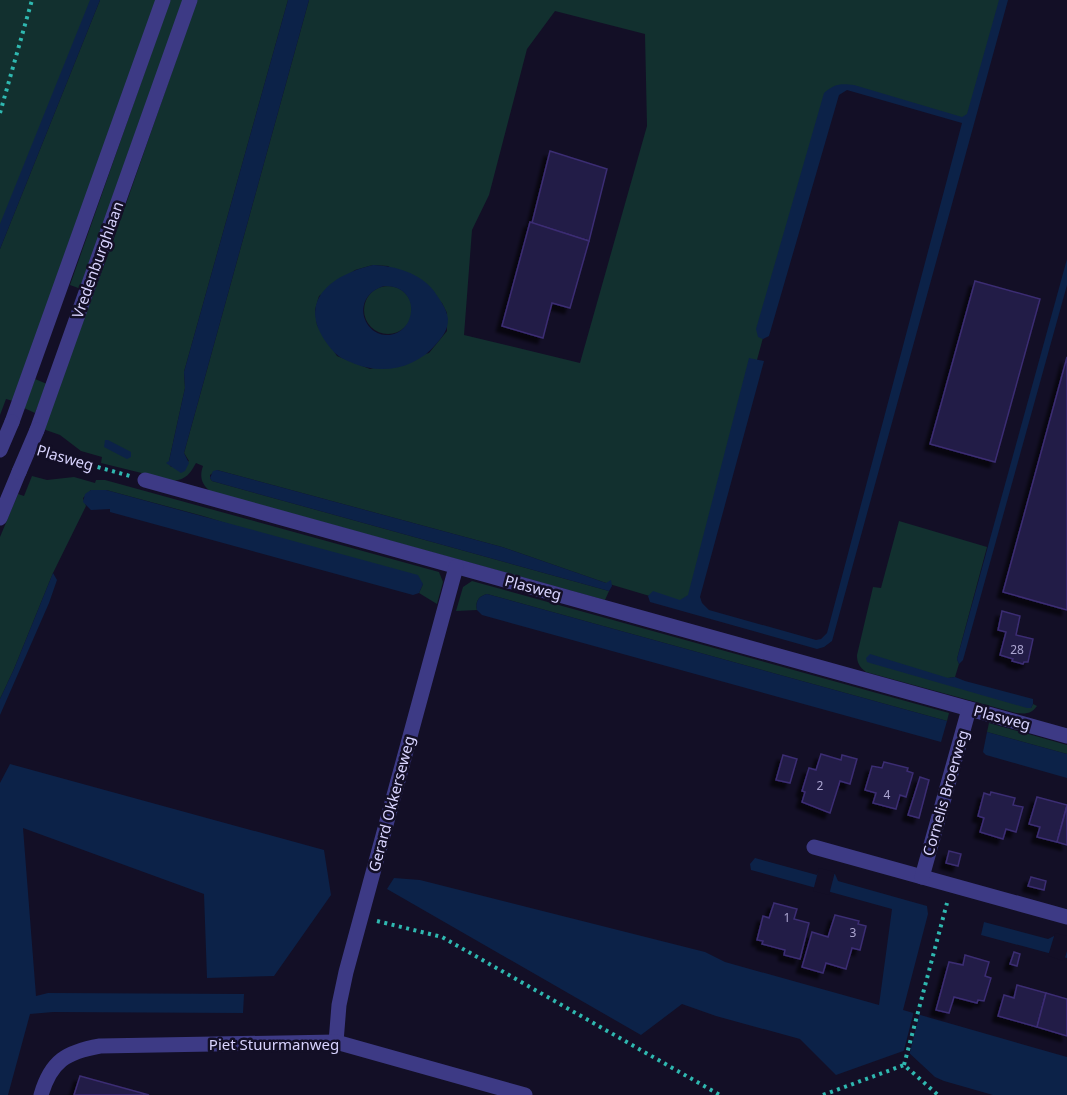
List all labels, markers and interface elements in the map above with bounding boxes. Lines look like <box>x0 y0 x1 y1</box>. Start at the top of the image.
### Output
street label: Vredenburghlaan <box>67 198 128 321</box>
street label: Plasweg <box>35 439 96 475</box>
street label: Plasweg <box>503 570 564 604</box>
house number: 28 <box>1010 641 1024 658</box>
street label: Plasweg <box>972 700 1033 734</box>
street label: Cornelis Broerweg <box>917 727 973 858</box>
street label: Gerard Okkerseweg <box>363 734 419 874</box>
house number: 2 <box>817 777 824 794</box>
house number: 4 <box>884 786 891 803</box>
house number: 1 <box>784 909 790 926</box>
house number: 3 <box>850 924 857 941</box>
street label: Piet Stuurmanweg <box>209 1034 339 1054</box>

